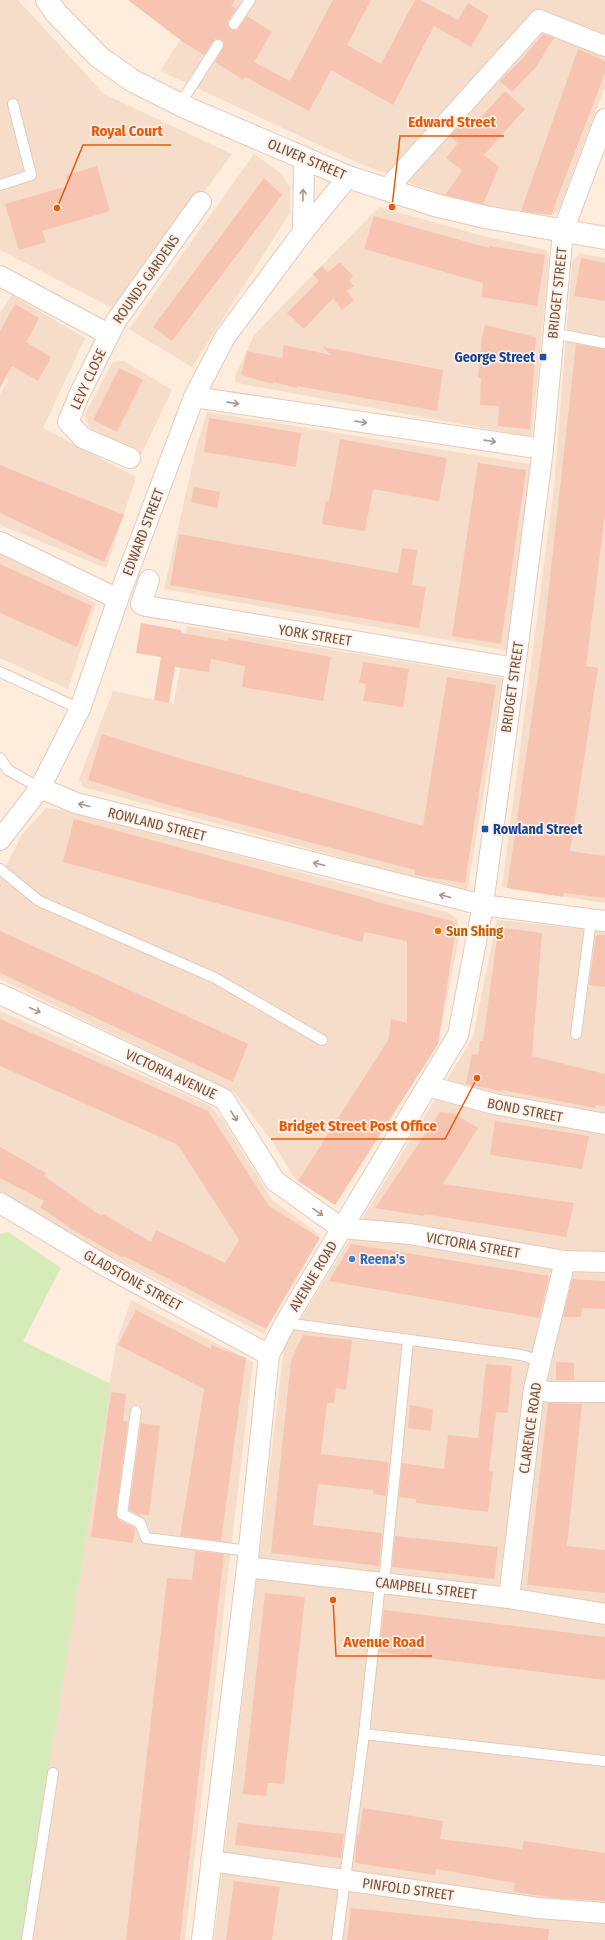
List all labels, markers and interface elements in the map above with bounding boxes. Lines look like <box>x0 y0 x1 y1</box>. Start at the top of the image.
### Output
callout: Edward Street <box>400 109 504 136</box>
text: Edward Street <box>408 113 496 131</box>
callout: Royal Court <box>83 118 171 145</box>
text: Royal Court <box>91 122 164 140</box>
street label: OLIVER STREET <box>265 135 349 184</box>
one-way arrow <box>299 189 307 202</box>
street label: ROUNDS GARDENS <box>109 232 183 327</box>
street label: BRIDGET STREET <box>544 246 571 340</box>
street label: LEVY CLOSE <box>67 346 110 412</box>
place label: George Street <box>454 349 536 366</box>
marker: George Street <box>538 352 548 362</box>
one-way arrow <box>226 399 239 407</box>
one-way arrow <box>354 418 367 426</box>
one-way arrow <box>483 437 496 445</box>
street label: EDWARD STREET <box>119 486 168 578</box>
street label: YORK STREET <box>277 621 353 650</box>
street label: BRIDGET STREET <box>498 640 527 734</box>
one-way arrow <box>78 801 91 809</box>
street label: ROWLAND STREET <box>106 804 208 845</box>
place label: Rowland Street <box>493 821 583 838</box>
marker: Rowland Street <box>480 824 490 834</box>
one-way arrow <box>312 860 325 868</box>
one-way arrow <box>439 892 452 899</box>
place label: Sun Shing <box>446 923 503 940</box>
marker: Sun Shing <box>433 926 443 936</box>
one-way arrow <box>29 1007 41 1014</box>
street label: VICTORIA AVENUE <box>122 1046 219 1103</box>
street label: BOND STREET <box>486 1095 565 1126</box>
one-way arrow <box>231 1110 239 1122</box>
callout: Bridget Street Post Office <box>271 1112 445 1139</box>
text: Bridget Street Post Office <box>279 1117 437 1135</box>
one-way arrow <box>312 1208 323 1216</box>
street label: VICTORIA STREET <box>425 1229 522 1262</box>
street label: AVENUE ROAD <box>286 1238 341 1315</box>
street label: GLADSTONE STREET <box>81 1246 185 1315</box>
place label: Reena's <box>360 1251 405 1268</box>
marker: Reena's <box>347 1254 357 1264</box>
street label: CLARENCE ROAD <box>516 1381 545 1475</box>
street label: CAMPBELL STREET <box>374 1574 478 1603</box>
callout: Avenue Road <box>336 1629 432 1656</box>
text: Avenue Road <box>343 1633 424 1651</box>
street label: PINFOLD STREET <box>361 1875 455 1904</box>

